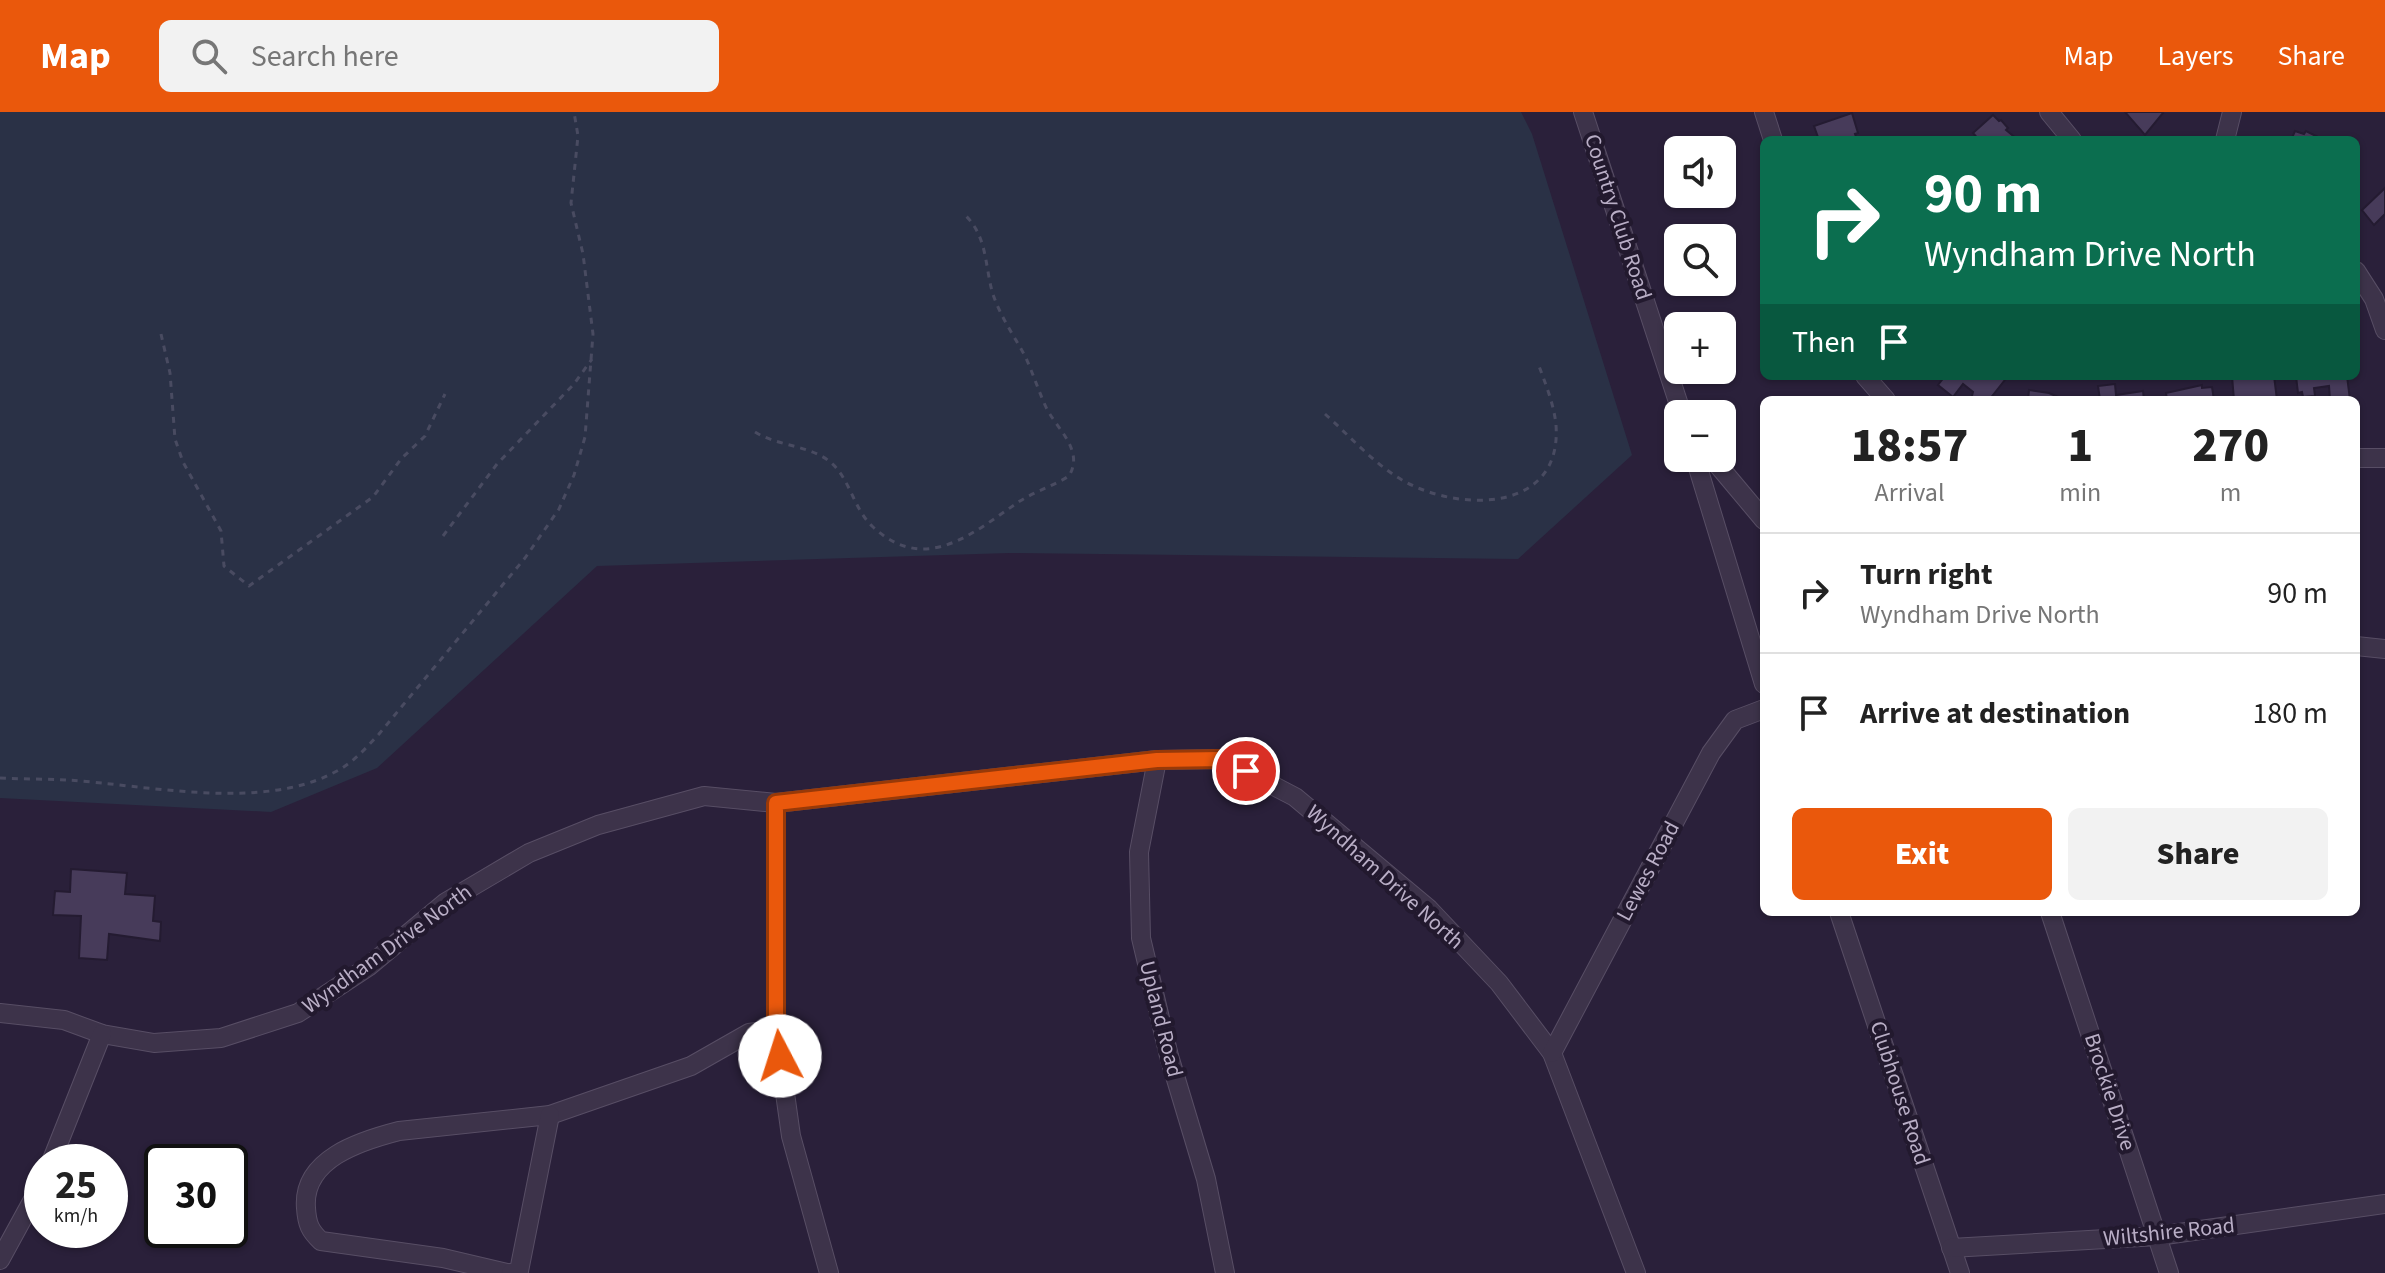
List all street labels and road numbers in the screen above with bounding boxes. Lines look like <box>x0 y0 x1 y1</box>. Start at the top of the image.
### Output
street label: Country Club Road <box>1576 130 1660 304</box>
street label: Wyndham Drive North <box>1299 797 1471 957</box>
street label: Lewes Road <box>1608 815 1688 927</box>
street label: Wyndham Drive North <box>296 876 478 1022</box>
street label: Upland Road <box>1131 957 1191 1081</box>
street label: Clubhouse Road <box>1862 1017 1938 1169</box>
street label: Brockie Drive <box>2076 1029 2144 1155</box>
street label: Wiltshire Road <box>2102 1209 2236 1255</box>

